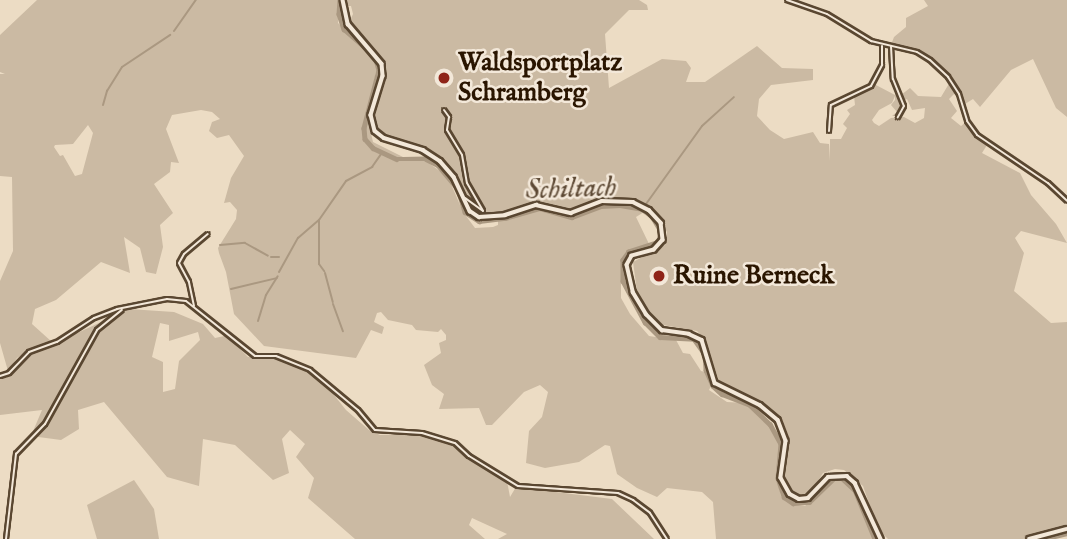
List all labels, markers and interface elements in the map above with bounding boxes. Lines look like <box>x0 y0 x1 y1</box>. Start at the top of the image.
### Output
place label: Waldsportplatz Schramberg <box>458 47 622 108</box>
marker: Waldsportplatz Schramberg <box>436 70 452 86</box>
water label: Schiltach <box>525 172 617 208</box>
place label: Ruine Berneck <box>673 260 834 292</box>
marker: Ruine Berneck <box>651 268 667 284</box>

